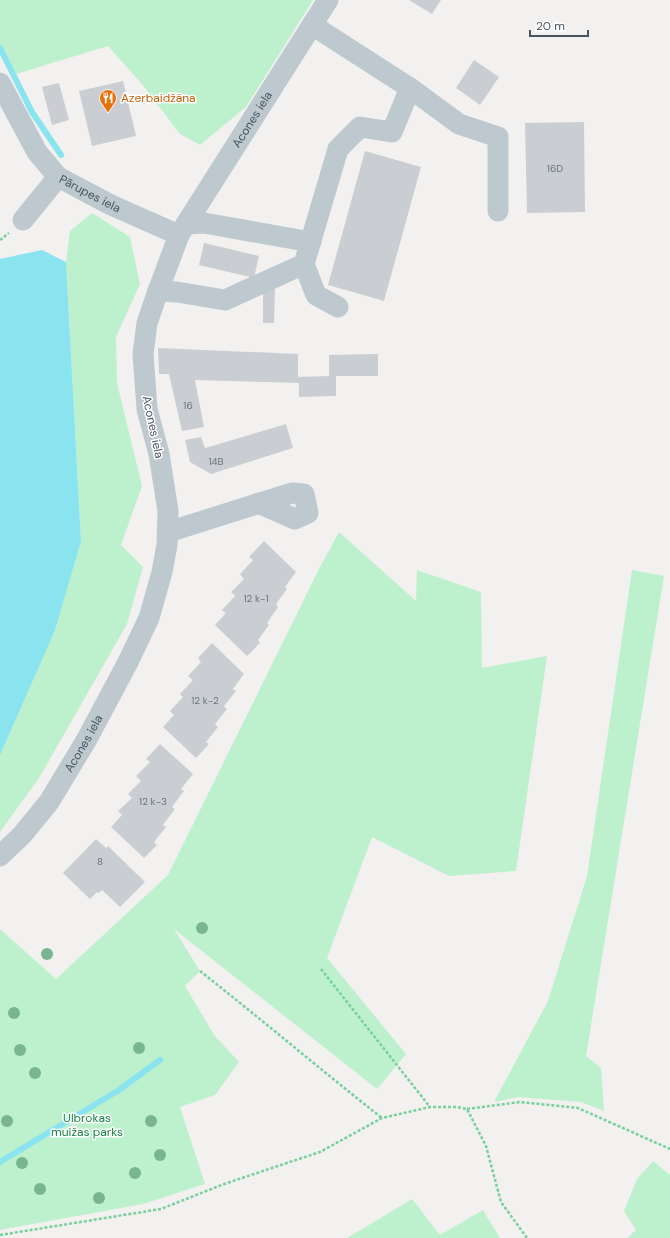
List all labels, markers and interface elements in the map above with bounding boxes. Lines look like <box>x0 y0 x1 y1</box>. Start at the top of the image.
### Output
scale bar <box>530 12 588 38</box>
text: 20 m <box>536 18 565 34</box>
restaurant icon: Azerbaidžāna <box>98 88 118 113</box>
street label: Acones iela <box>228 88 276 151</box>
place label: Azerbaidžāna <box>121 90 196 106</box>
house number: 16D <box>547 162 563 175</box>
street label: Pārupes iela <box>56 171 123 216</box>
street label: Acones iela <box>139 394 167 460</box>
house number: 16 <box>183 399 193 412</box>
house number: 14B <box>208 455 224 468</box>
house number: 12 k-1 <box>243 592 269 605</box>
house number: 12 k-2 <box>191 694 219 707</box>
street label: Acones iela <box>61 712 106 775</box>
house number: 12 k-3 <box>139 795 167 808</box>
house number: 8 <box>97 855 103 868</box>
park label: Ulbrokas muižas parks <box>51 1110 123 1140</box>

